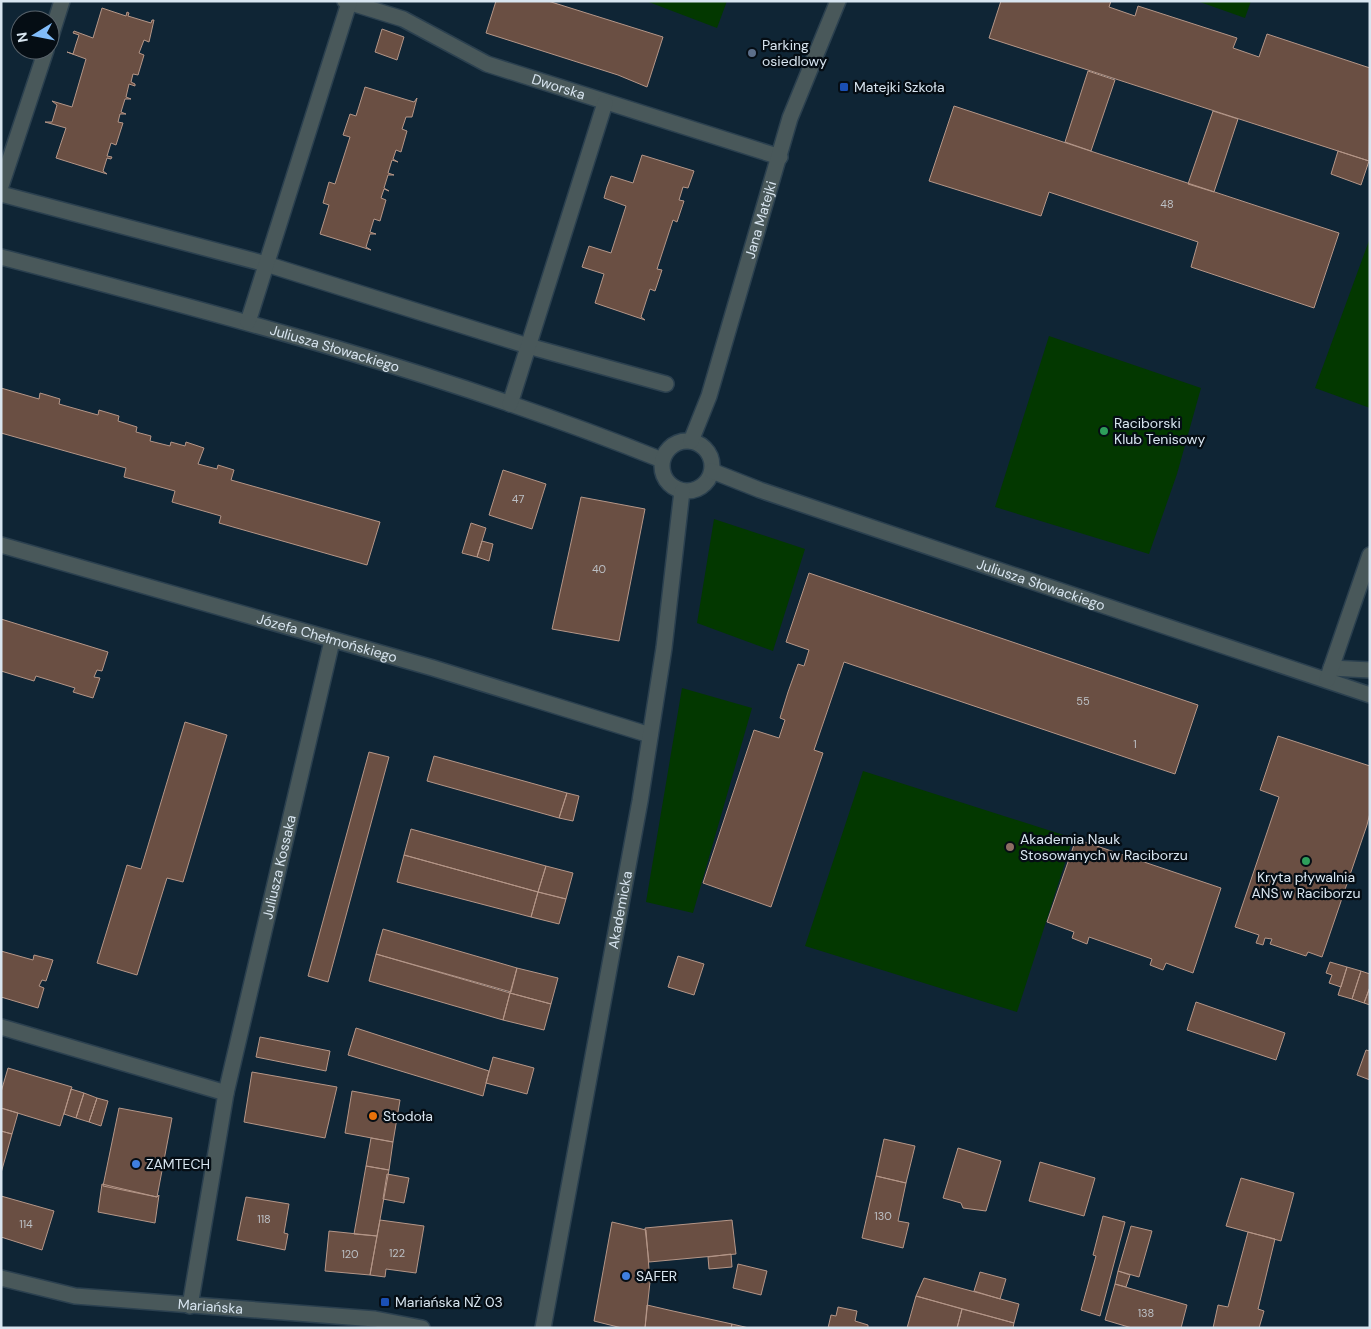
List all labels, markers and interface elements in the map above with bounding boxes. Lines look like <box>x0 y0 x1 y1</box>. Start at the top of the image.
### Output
north arrow <box>10 10 60 60</box>
text: N <box>12 31 32 44</box>
place label: Parking osiedlowy <box>762 36 827 70</box>
marker: Parking osiedlowy <box>746 47 758 59</box>
street label: Dworska <box>529 70 588 104</box>
place label: Matejki Szkoła <box>854 78 945 96</box>
marker: Matejki Szkoła <box>838 81 850 93</box>
street label: Jana Matejki <box>740 179 780 261</box>
house number: 48 <box>1160 197 1174 211</box>
street label: Juliusza Słowackiego <box>268 321 402 376</box>
place label: Raciborski Klub Tenisowy <box>1114 414 1205 448</box>
marker: Raciborski Klub Tenisowy <box>1098 425 1110 437</box>
house number: 47 <box>512 492 524 506</box>
street label: Juliusza Słowackiego <box>974 554 1107 614</box>
house number: 40 <box>592 562 606 576</box>
street label: Józefa Chełmońskiego <box>255 609 399 666</box>
house number: 55 <box>1076 694 1090 708</box>
house number: 1 <box>1133 737 1137 751</box>
street label: Juliusza Kossaka <box>258 813 300 921</box>
place label: Akademia Nauk Stosowanych w Raciborzu <box>1020 830 1188 864</box>
marker: Akademia Nauk Stosowanych w Raciborzu <box>1004 841 1016 853</box>
marker: Kryta pływalnia ANS w Raciborzu <box>1300 855 1312 867</box>
place label: Kryta pływalnia ANS w Raciborzu <box>1251 868 1361 902</box>
street label: Akademicka <box>604 869 636 951</box>
place label: Stodoła <box>383 1107 433 1125</box>
marker: Stodoła <box>367 1110 379 1122</box>
place label: ZAMTECH <box>146 1155 210 1173</box>
marker: ZAMTECH <box>130 1158 142 1170</box>
house number: 130 <box>874 1209 892 1223</box>
house number: 118 <box>257 1212 271 1226</box>
house number: 114 <box>19 1217 33 1231</box>
house number: 122 <box>389 1246 405 1260</box>
house number: 120 <box>341 1247 359 1261</box>
place label: SAFER <box>636 1267 677 1285</box>
marker: SAFER <box>620 1270 632 1282</box>
place label: Mariańska NŻ 03 <box>395 1293 503 1311</box>
street label: Mariańska <box>177 1295 244 1318</box>
marker: Mariańska NŻ 03 <box>379 1296 391 1308</box>
house number: 138 <box>1138 1306 1154 1320</box>

